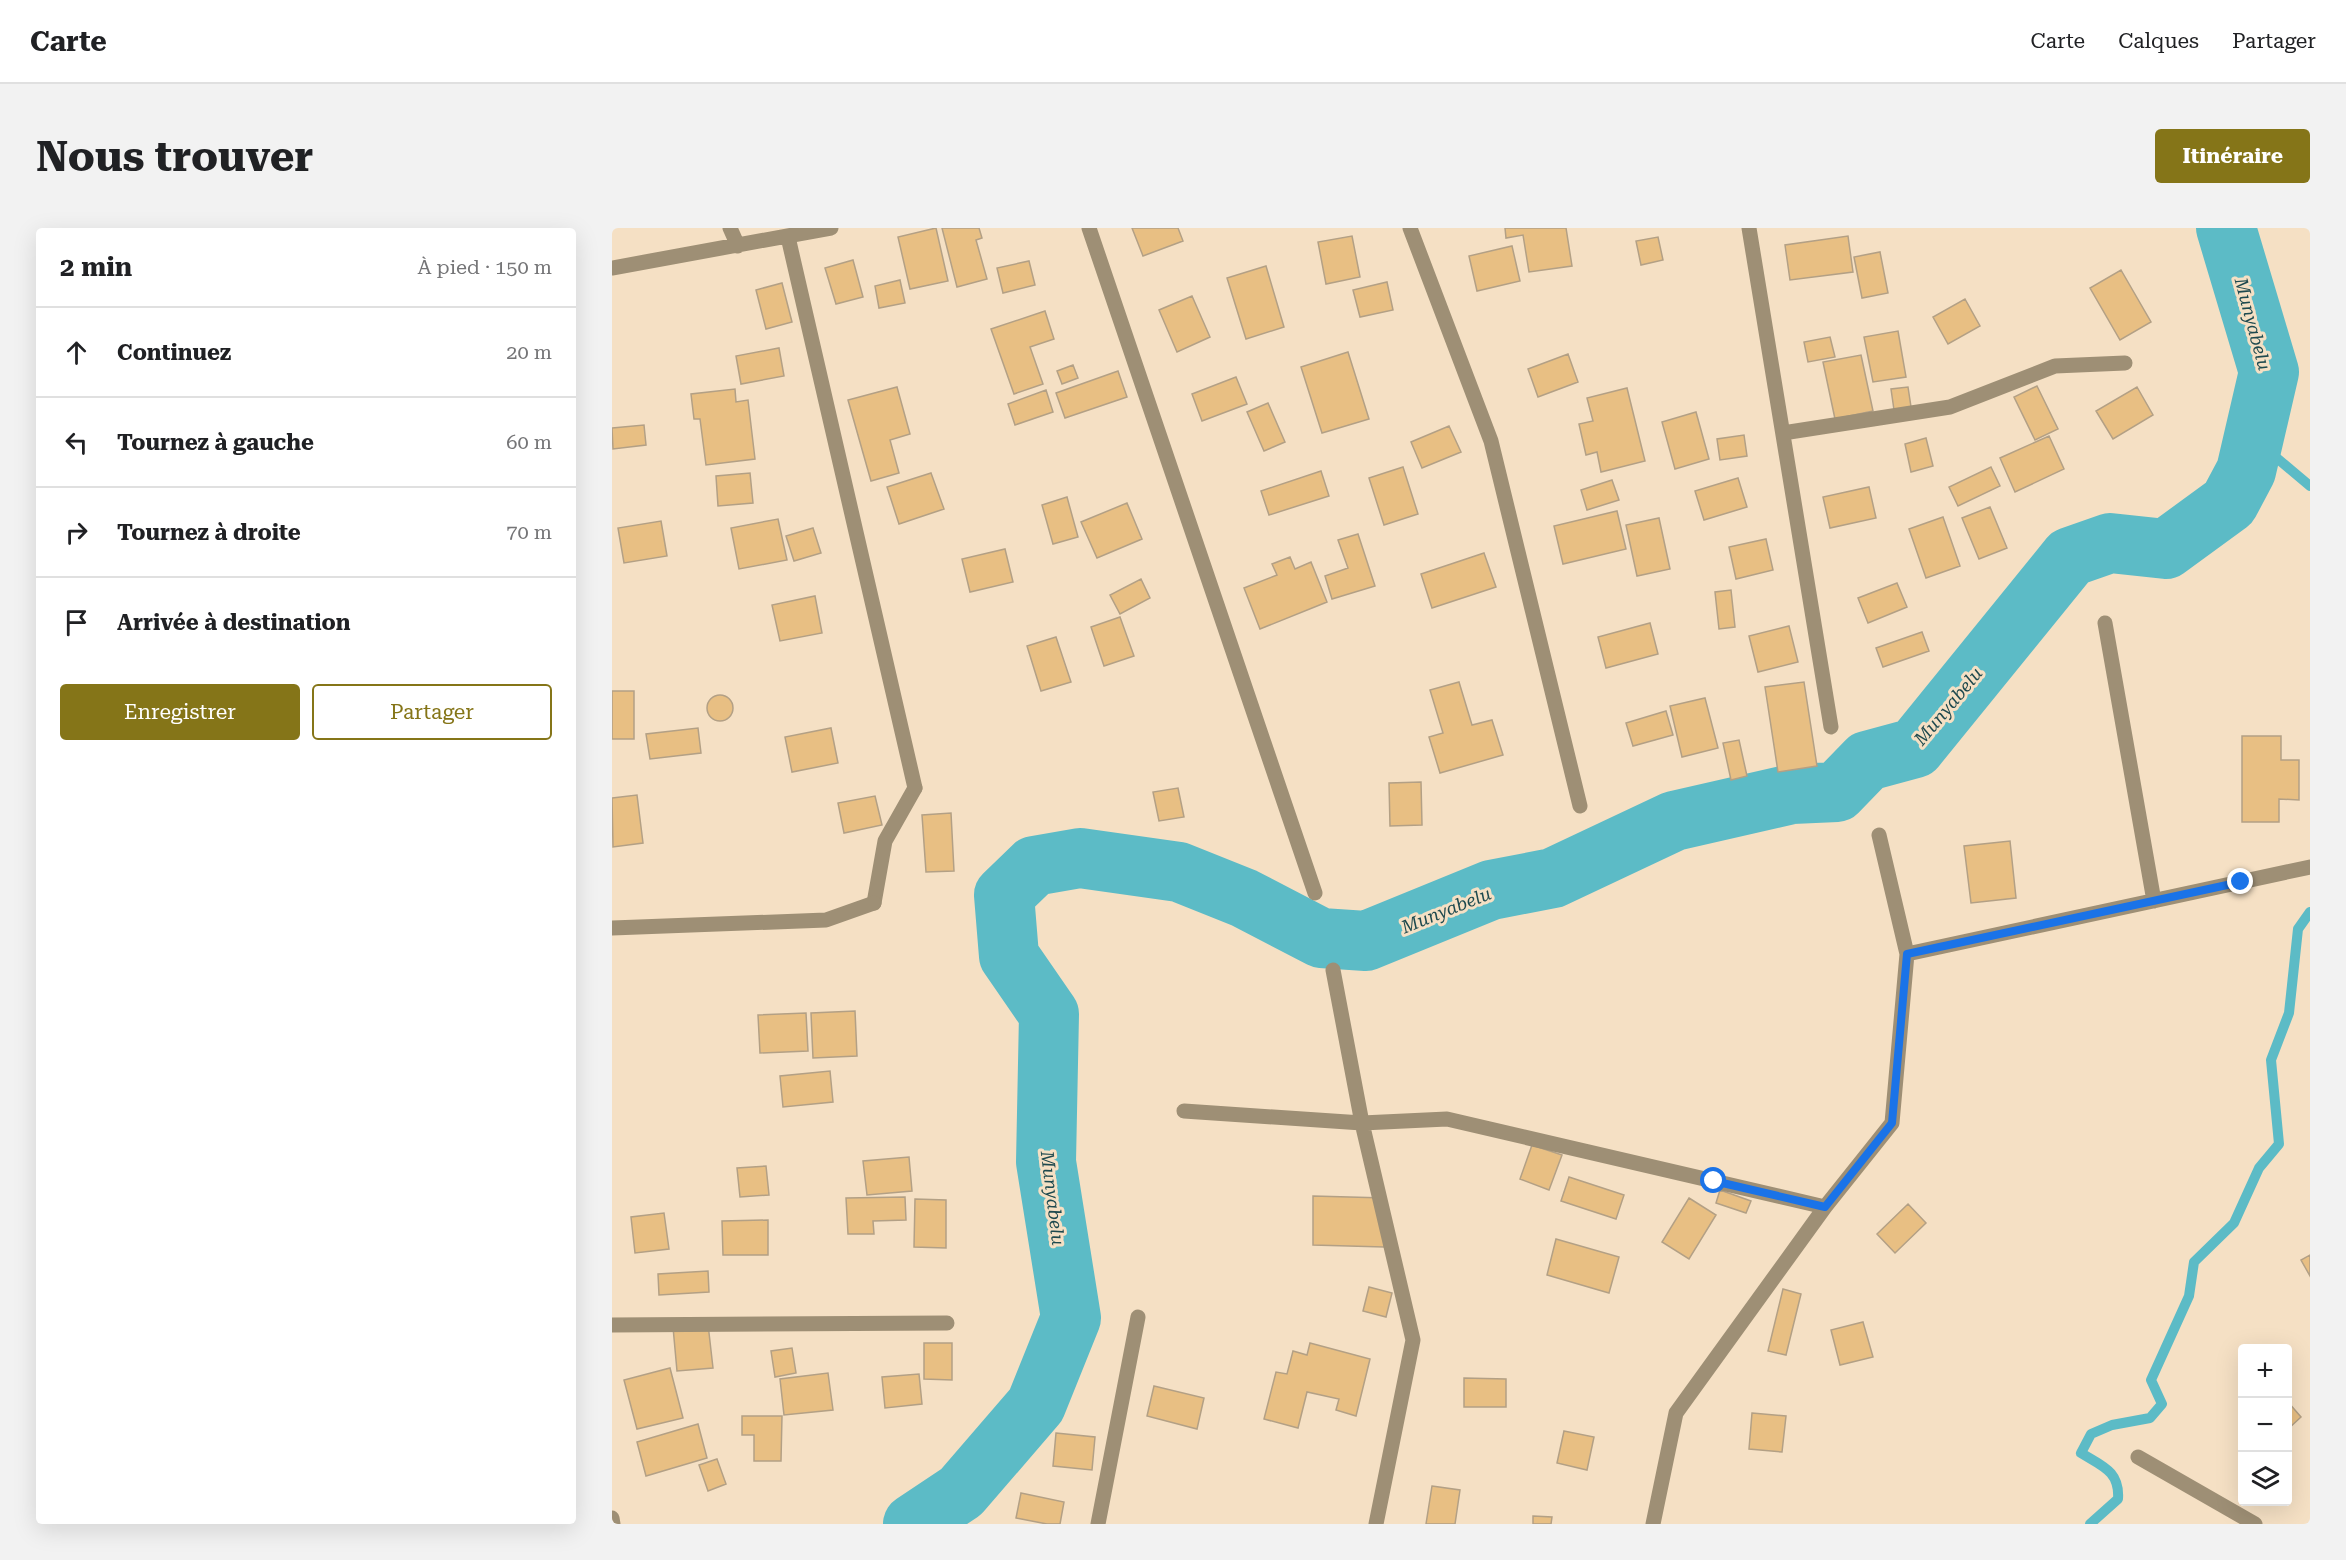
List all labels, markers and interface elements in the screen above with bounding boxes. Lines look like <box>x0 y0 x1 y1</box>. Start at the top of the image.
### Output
text: Carte <box>30 25 107 58</box>
text: Carte <box>2031 29 2085 53</box>
text: Calques <box>2118 29 2199 53</box>
text: Partager <box>2232 29 2316 53</box>
button: Itinéraire <box>2155 129 2310 183</box>
text: Nous trouver <box>36 132 313 181</box>
text: 2 min <box>60 252 132 282</box>
text: À pied · 150 m <box>418 255 552 279</box>
water label: Munyabelu <box>2230 274 2275 373</box>
icon: ahead <box>60 336 93 369</box>
text: Continuez <box>117 340 231 365</box>
text: 20 m <box>506 340 552 364</box>
icon: left <box>60 426 93 459</box>
text: Tournez à gauche <box>117 430 314 455</box>
text: 60 m <box>506 430 552 454</box>
icon: right <box>60 516 93 549</box>
text: Tournez à droite <box>117 520 301 545</box>
text: 70 m <box>506 520 552 544</box>
icon: arrive <box>60 606 93 639</box>
text: Arrivée à destination <box>117 610 351 635</box>
water label: Munyabelu <box>1909 663 1987 750</box>
button: Enregistrer <box>60 684 300 740</box>
button: Partager <box>312 684 552 740</box>
route end <box>2227 868 2253 894</box>
water label: Munyabelu <box>1397 882 1494 938</box>
water label: Munyabelu <box>1037 1149 1069 1246</box>
route start <box>1700 1167 1726 1193</box>
map controls <box>2238 1344 2292 1506</box>
button: + <box>2238 1344 2292 1398</box>
button: − <box>2238 1398 2292 1452</box>
button: layers <box>2238 1452 2292 1506</box>

